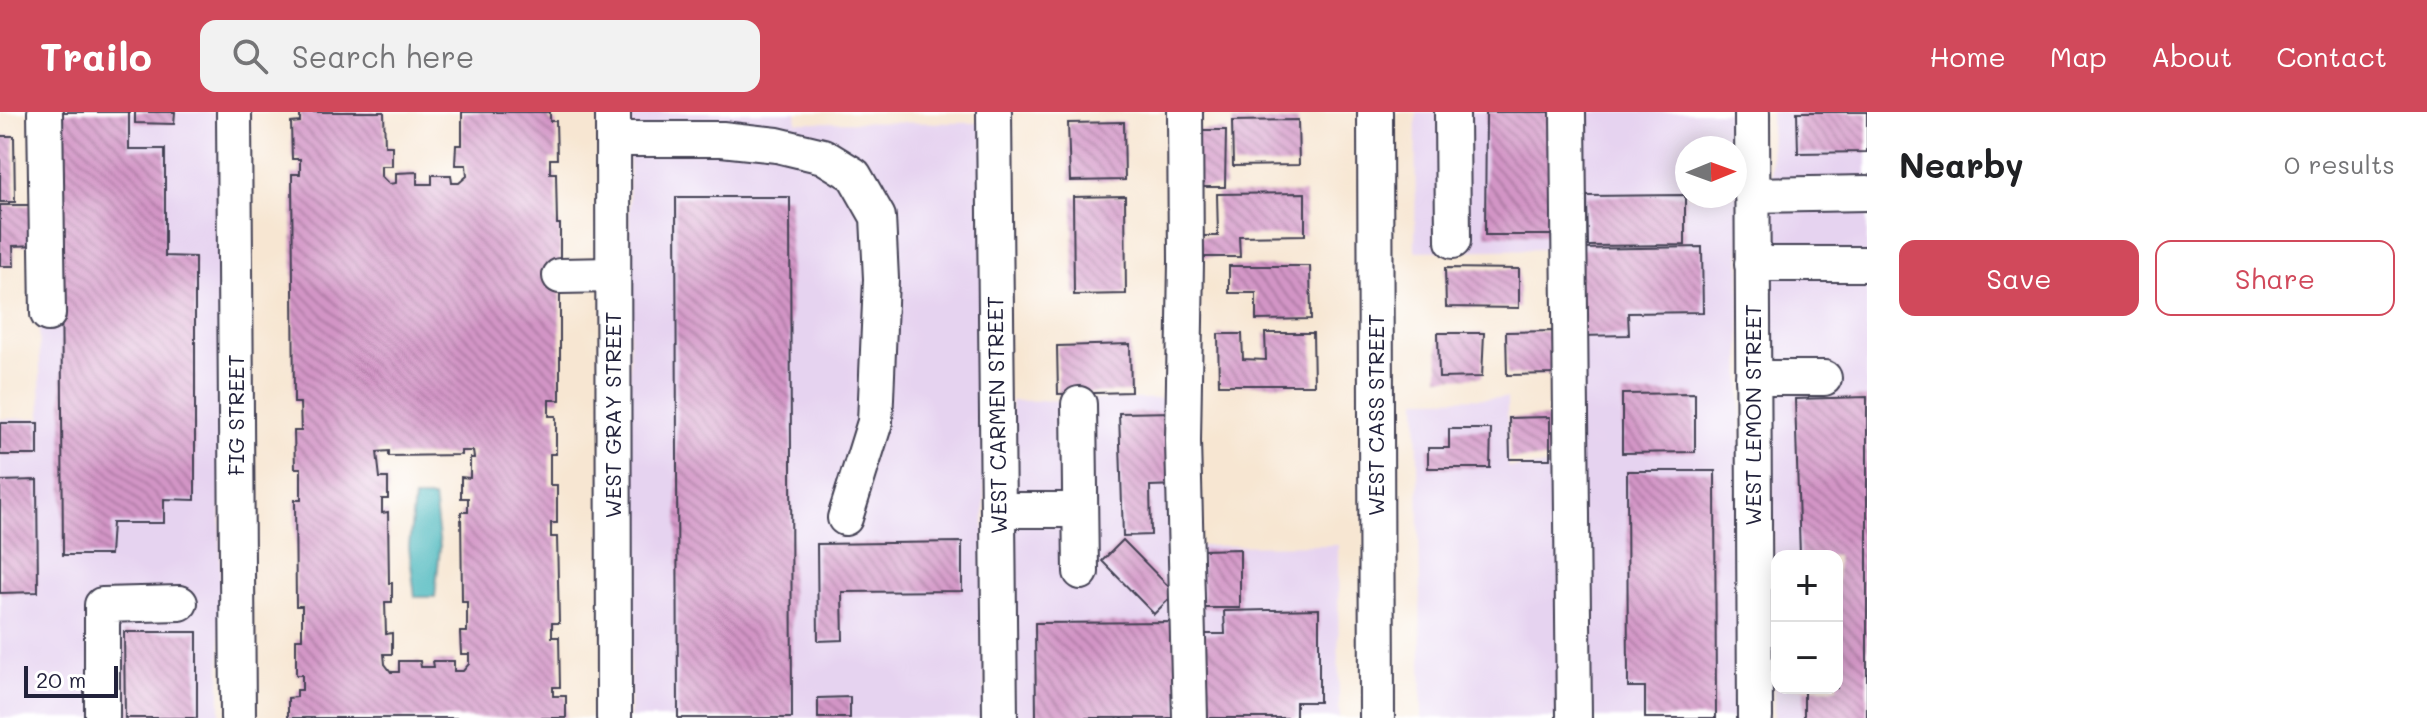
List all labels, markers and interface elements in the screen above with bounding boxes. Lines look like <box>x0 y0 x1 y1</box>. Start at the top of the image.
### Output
search box <box>200 20 760 92</box>
text: Trailo <box>40 31 152 81</box>
icon: search <box>228 34 272 78</box>
text: Search here <box>292 36 474 76</box>
text: Home <box>1930 38 2006 74</box>
text: Map <box>2050 38 2107 74</box>
text: About <box>2151 38 2232 74</box>
text: Contact <box>2276 38 2387 74</box>
north arrow <box>1675 136 1747 208</box>
text: Nearby <box>1899 142 2024 187</box>
text: 0 results <box>2284 147 2395 181</box>
button: Save <box>1899 240 2139 316</box>
button: Share <box>2155 240 2395 316</box>
street label: WEST CARMEN STREET <box>980 296 1013 534</box>
street label: WEST LEMON STREET <box>1738 304 1767 526</box>
street label: WEST GRAY STREET <box>598 312 627 518</box>
street label: WEST CASS STREET <box>1361 314 1390 516</box>
street label: FIG STREET <box>221 354 250 476</box>
map controls <box>1771 550 1843 694</box>
button: + <box>1771 550 1843 622</box>
button: − <box>1771 622 1843 694</box>
scale bar <box>24 662 118 698</box>
text: 20 m <box>36 665 86 694</box>

